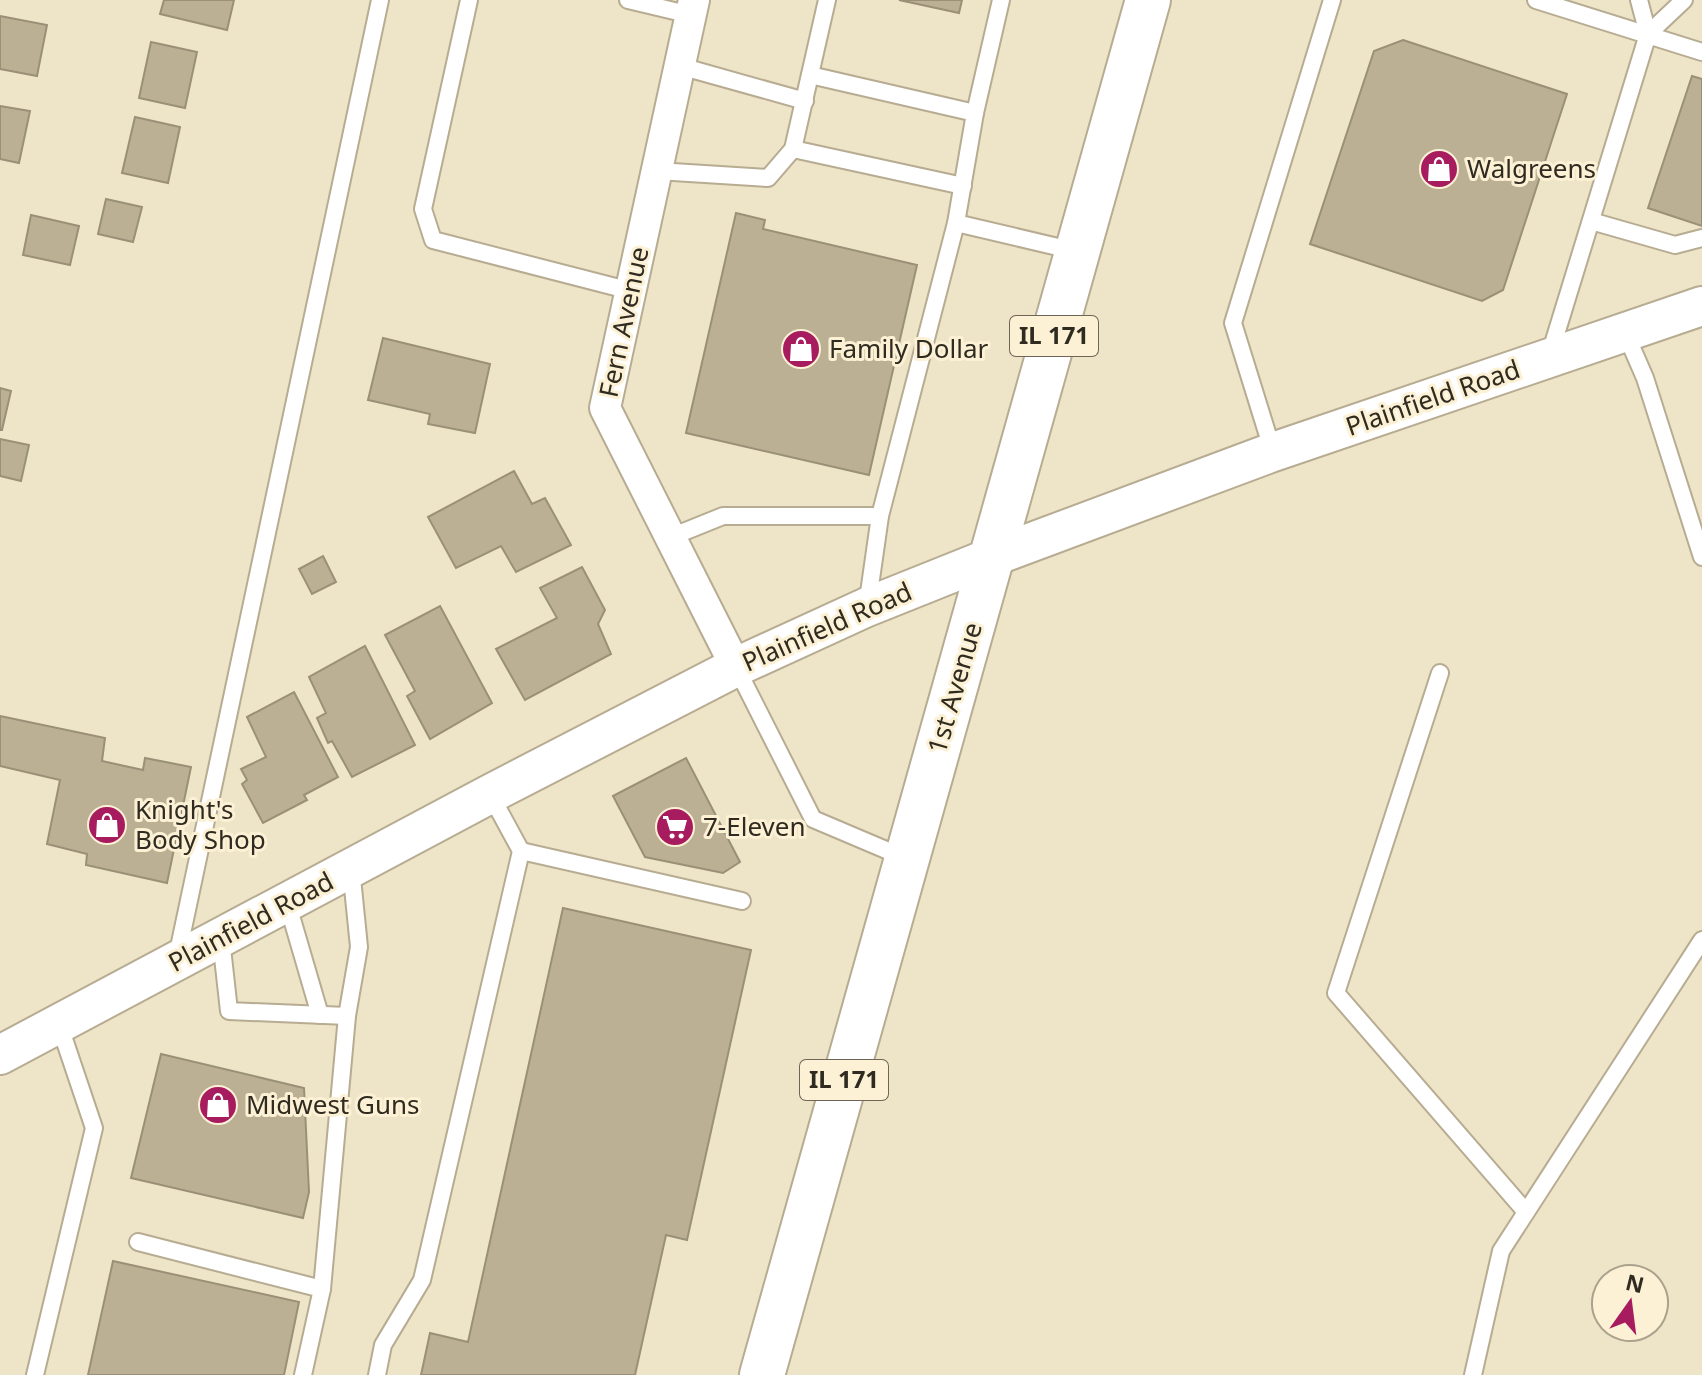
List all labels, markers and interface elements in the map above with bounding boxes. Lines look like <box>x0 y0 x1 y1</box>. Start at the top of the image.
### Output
shop icon: Walgreens <box>1418 148 1460 190</box>
place label: Walgreens <box>1467 150 1596 186</box>
street label: Fern Avenue <box>590 243 657 400</box>
road number: IL 171 <box>1010 316 1098 356</box>
shop icon: Family Dollar <box>780 328 822 370</box>
place label: Family Dollar <box>829 330 989 366</box>
street label: Plainfield Road <box>1341 350 1525 444</box>
street label: Plainfield Road <box>736 573 917 680</box>
street label: 1st Avenue <box>918 618 990 757</box>
place label: Knight's Body Shop <box>135 791 266 857</box>
shop icon: Knight's Body Shop <box>86 804 128 846</box>
supermarket icon: 7-Eleven <box>654 806 696 848</box>
place label: 7-Eleven <box>703 808 806 844</box>
street label: Plainfield Road <box>162 862 339 980</box>
road number: IL 171 <box>800 1060 888 1100</box>
shop icon: Midwest Guns <box>197 1084 239 1126</box>
place label: Midwest Guns <box>246 1086 420 1122</box>
north arrow <box>1590 1263 1670 1343</box>
text: N <box>1623 1266 1647 1299</box>

